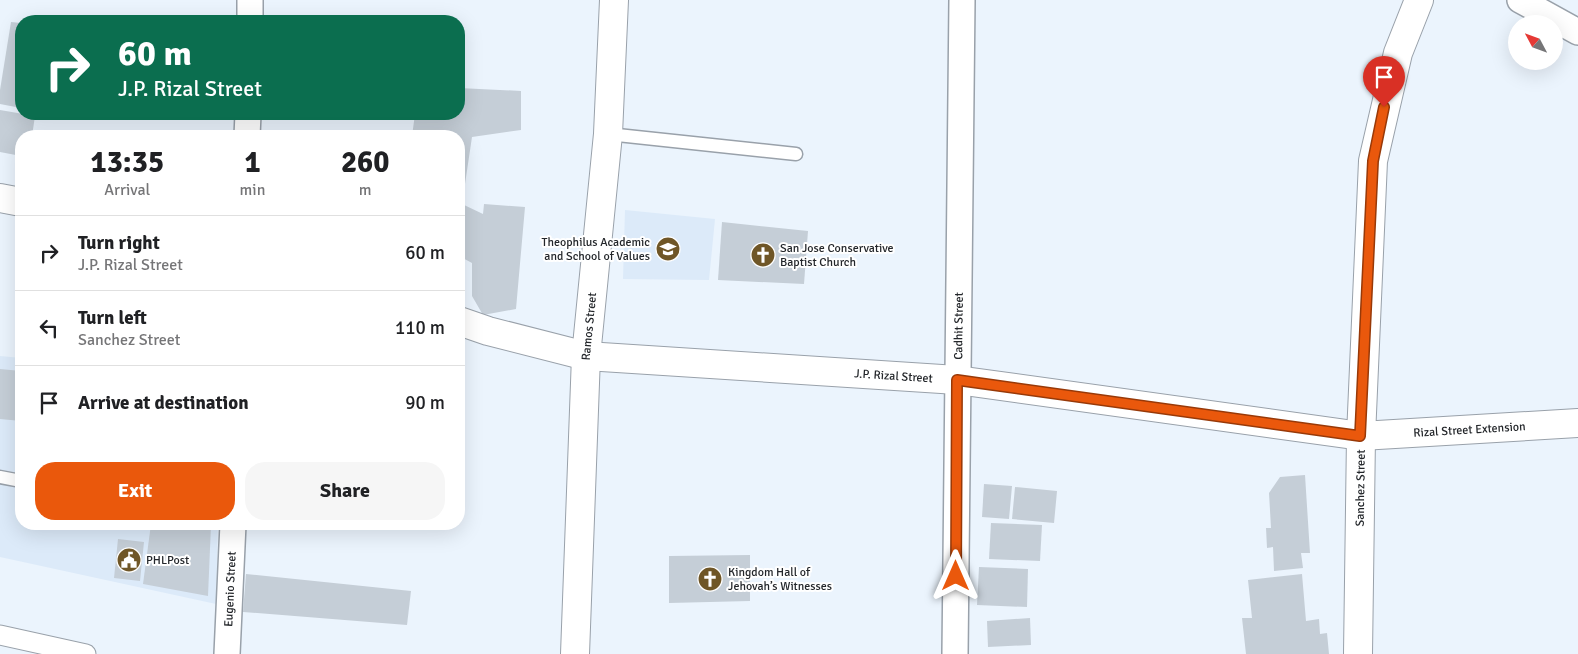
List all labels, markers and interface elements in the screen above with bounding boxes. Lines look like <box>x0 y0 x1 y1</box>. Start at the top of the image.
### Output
north arrow <box>1508 15 1562 70</box>
map controls <box>1508 15 1563 70</box>
text: 60 m <box>118 32 192 75</box>
icon: right <box>35 35 100 100</box>
pin <box>1363 56 1405 107</box>
icon: arrive <box>1370 63 1398 91</box>
text: J.P. Rizal Street <box>118 75 262 102</box>
text: 13:35 <box>90 144 164 181</box>
text: 1 <box>244 144 261 181</box>
text: 260 <box>341 144 389 181</box>
text: Arrival <box>104 180 150 200</box>
text: min <box>240 180 265 200</box>
text: m <box>359 180 372 200</box>
text: Turn right <box>78 231 160 255</box>
place label: Theophilus Academic and School of Values <box>542 235 650 264</box>
school or university icon: Theophilus Academic and School of Values <box>655 236 681 262</box>
icon: right <box>35 239 63 267</box>
text: 60 m <box>405 241 445 265</box>
place label: San Jose Conservative Baptist Church <box>780 241 894 270</box>
church icon: San Jose Conservative Baptist Church <box>750 242 776 268</box>
text: J.P. Rizal Street <box>78 255 183 275</box>
street label: Ramos Street <box>578 292 600 361</box>
street label: Cadhit Street <box>951 292 966 360</box>
text: Turn left <box>78 306 147 330</box>
icon: left <box>35 314 63 342</box>
text: 110 m <box>395 316 445 340</box>
text: Sanchez Street <box>78 330 180 350</box>
street label: J.P. Rizal Street <box>854 366 933 386</box>
icon: arrive <box>35 389 63 417</box>
text: Arrive at destination <box>78 391 249 415</box>
text: 90 m <box>405 391 445 415</box>
street label: Rizal Street Extension <box>1413 419 1526 440</box>
street label: Sanchez Street <box>1352 449 1368 527</box>
button: Exit <box>35 462 235 520</box>
button: Share <box>245 462 445 520</box>
public building icon: PHLPost <box>116 547 142 573</box>
position arrow <box>929 549 981 601</box>
street label: Eugenio Street <box>221 551 239 627</box>
place label: PHLPost <box>146 553 189 568</box>
place label: Kingdom Hall of Jehovah’s Witnesses <box>728 565 832 594</box>
church icon: Kingdom Hall of Jehovah’s Witnesses <box>697 566 723 592</box>

